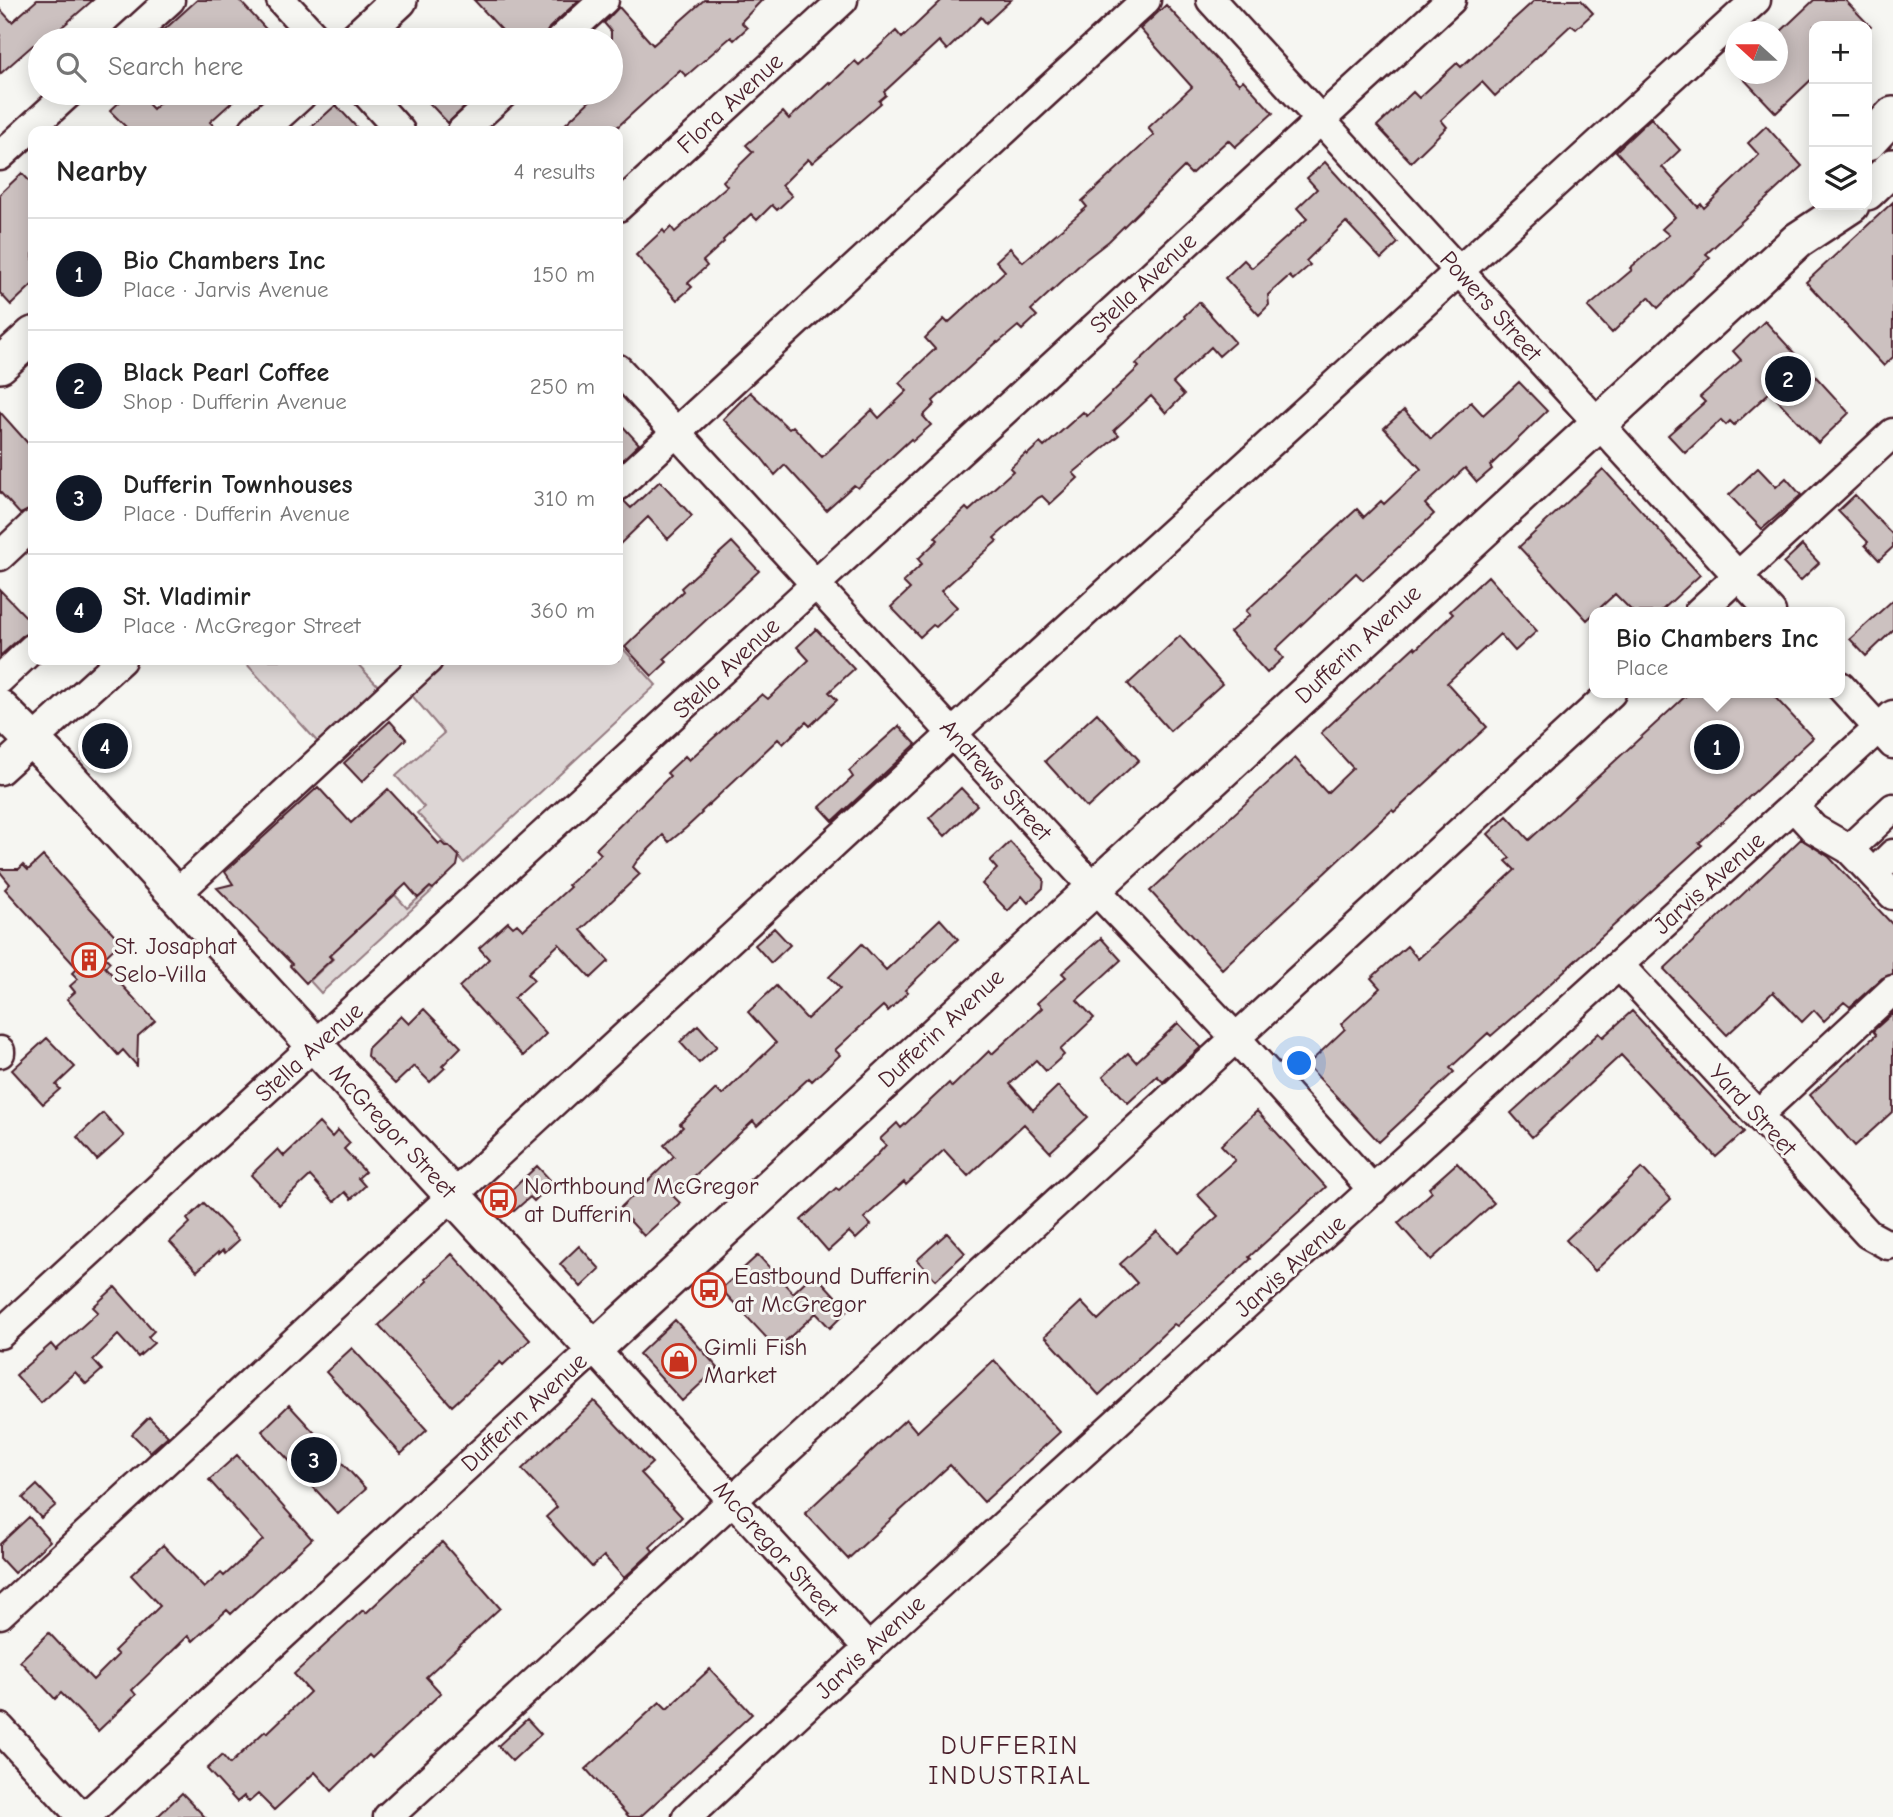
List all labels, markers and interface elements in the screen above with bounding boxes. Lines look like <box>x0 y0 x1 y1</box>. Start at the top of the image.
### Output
north arrow <box>1725 21 1788 84</box>
map controls <box>1809 21 1872 210</box>
button: + <box>1809 21 1872 84</box>
search box <box>28 28 623 105</box>
street label: Flora Avenue <box>671 47 789 159</box>
icon: search <box>52 48 90 86</box>
text: Search here <box>108 52 243 82</box>
button: − <box>1809 84 1872 147</box>
button: layers <box>1809 147 1872 210</box>
text: Nearby <box>56 154 147 189</box>
text: 4 results <box>513 158 595 185</box>
street label: Stella Avenue <box>1084 227 1202 339</box>
street label: Powers Street <box>1434 245 1548 368</box>
text: Bio Chambers Inc <box>123 246 325 276</box>
text: 1 <box>74 261 84 288</box>
text: 150 m <box>533 261 595 288</box>
text: Place · Jarvis Avenue <box>123 276 328 303</box>
pin: 2 <box>1765 353 1811 405</box>
text: Black Pearl Coffee <box>123 358 329 388</box>
text: 2 <box>73 373 85 400</box>
text: 250 m <box>530 373 595 400</box>
text: Shop · Dufferin Avenue <box>123 388 347 415</box>
text: Dufferin Townhouses <box>123 470 353 500</box>
text: 3 <box>73 485 85 512</box>
text: 310 m <box>534 485 595 512</box>
text: Place · Dufferin Avenue <box>123 500 350 527</box>
street label: Dufferin Avenue <box>1289 579 1427 709</box>
text: St. Vladimir <box>123 582 250 612</box>
text: 4 <box>74 597 84 624</box>
text: 360 m <box>530 597 595 624</box>
popup <box>1589 607 1845 698</box>
text: Place · McGregor Street <box>123 612 361 639</box>
street label: Stella Avenue <box>667 612 785 724</box>
text: Bio Chambers Inc <box>1616 624 1818 654</box>
text: Place <box>1616 654 1668 681</box>
street label: Andrews Street <box>934 714 1059 847</box>
pin: 4 <box>82 720 128 772</box>
pin: 1 <box>1694 721 1740 773</box>
street label: Jarvis Avenue <box>1648 826 1770 940</box>
place label: St. Josaphat Selo-Villa <box>114 932 238 988</box>
building icon: St. Josaphat Selo-Villa <box>70 941 108 979</box>
street label: Dufferin Avenue <box>872 963 1010 1093</box>
street label: Stella Avenue <box>249 996 369 1108</box>
your location <box>1282 1046 1316 1080</box>
street label: McGregor Street <box>324 1058 463 1205</box>
street label: Yard Street <box>1704 1058 1803 1162</box>
place label: Northbound McGregor at Dufferin <box>524 1172 759 1228</box>
bus stop icon: Northbound McGregor at Dufferin <box>480 1181 518 1219</box>
street label: Jarvis Avenue <box>1229 1209 1351 1323</box>
place label: Eastbound Dufferin at McGregor <box>734 1262 930 1318</box>
bus stop icon: Eastbound Dufferin at McGregor <box>690 1271 728 1309</box>
place label: Gimli Fish Market <box>704 1333 807 1389</box>
shop icon: Gimli Fish Market <box>660 1342 698 1380</box>
street label: Dufferin Avenue <box>455 1347 593 1477</box>
pin: 3 <box>291 1434 337 1486</box>
street label: McGregor Street <box>708 1475 845 1623</box>
street label: Jarvis Avenue <box>809 1589 931 1705</box>
district label: DUFFERIN INDUSTRIAL <box>928 1731 1092 1791</box>

